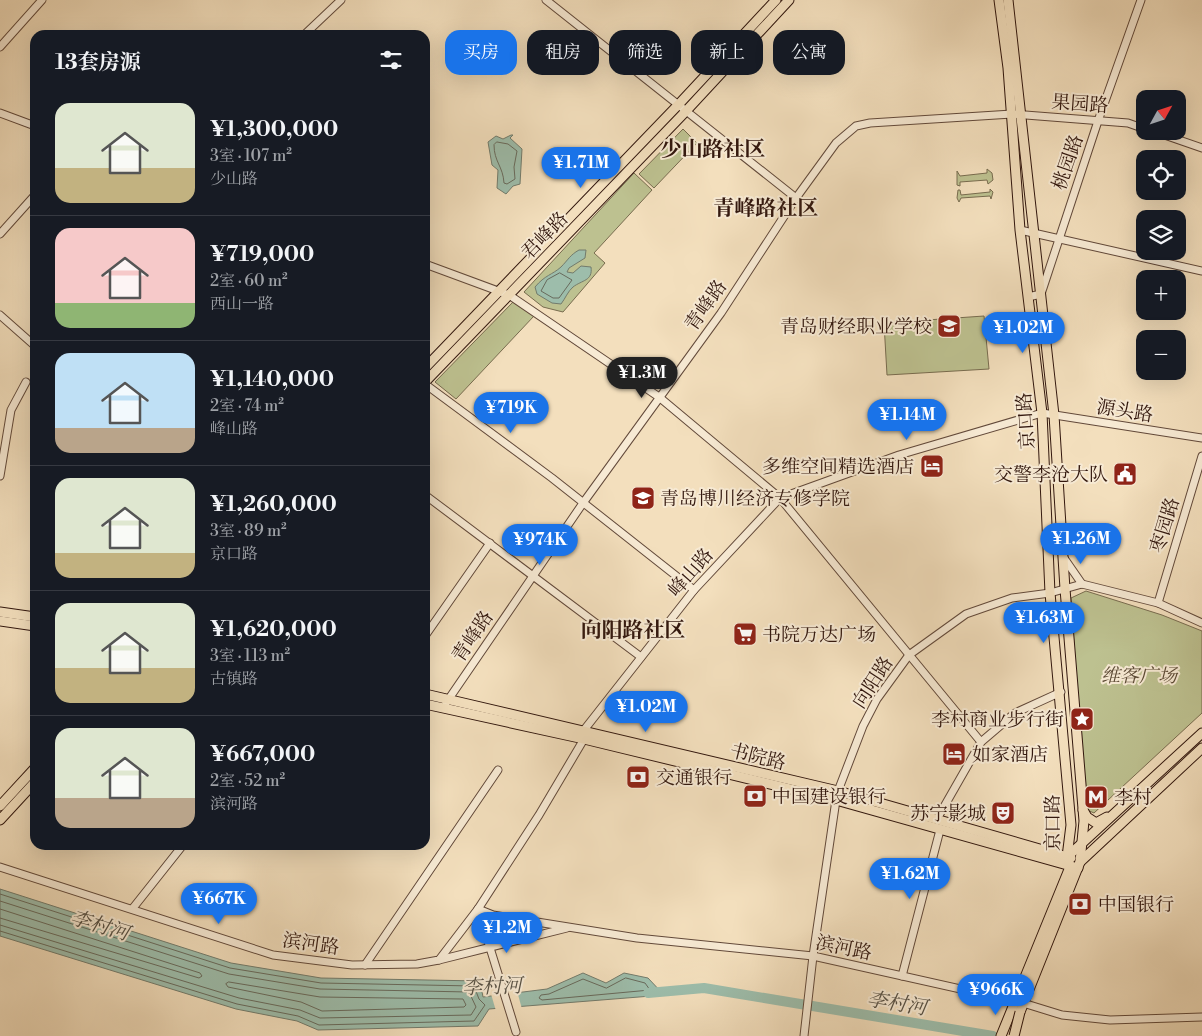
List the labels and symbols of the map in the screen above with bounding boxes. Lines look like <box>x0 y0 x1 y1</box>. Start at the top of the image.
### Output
street label: 果园路 <box>1051 90 1109 118</box>
north arrow <box>1136 90 1186 140</box>
street label: 桃园路 <box>1047 131 1089 193</box>
district label: 少山路社区 <box>661 137 766 163</box>
pin: ¥1.71M <box>540 146 622 189</box>
district label: 青峰路社区 <box>714 196 819 222</box>
street label: 君峰路 <box>516 207 573 265</box>
street label: 青峰路 <box>680 275 732 336</box>
pin: ¥1.02M <box>982 312 1064 354</box>
school or university icon: 青岛财经职业学校 <box>936 313 962 339</box>
place label: 青岛财经职业学校 <box>780 315 932 339</box>
pin: ¥1.3M <box>607 356 677 399</box>
pin: ¥719K <box>476 392 546 434</box>
street label: 京口路 <box>1012 392 1040 450</box>
street label: 源头路 <box>1095 395 1155 427</box>
pin: ¥1.14M <box>866 398 948 441</box>
hotel icon: 多维空间精选酒店 <box>919 453 945 479</box>
place label: 多维空间精选酒店 <box>762 455 914 479</box>
public building icon: 交警李沧大队 <box>1112 461 1138 487</box>
place label: 交警李沧大队 <box>994 463 1108 487</box>
school or university icon: 青岛博川经济专修学院 <box>630 485 656 511</box>
place label: 青岛博川经济专修学院 <box>660 487 850 511</box>
street label: 枣园路 <box>1145 495 1185 556</box>
pin: ¥1.26M <box>1040 522 1122 565</box>
pin: ¥974K <box>505 524 575 566</box>
street label: 峰山路 <box>663 543 719 602</box>
pin: ¥1.63M <box>1003 602 1085 644</box>
street label: 青峰路 <box>447 606 499 667</box>
district label: 向阳路社区 <box>581 618 686 644</box>
supermarket icon: 书院万达广场 <box>732 621 758 647</box>
place label: 书院万达广场 <box>762 623 876 647</box>
street label: 向阳路 <box>847 652 898 713</box>
park label: 维客广场 <box>1101 664 1179 688</box>
pin: ¥1.02M <box>605 690 687 733</box>
place icon: 李村商业步行街 <box>1069 706 1095 732</box>
place label: 李村商业步行街 <box>931 708 1064 732</box>
street label: 书院路 <box>727 738 788 776</box>
hotel icon: 如家酒店 <box>941 741 967 767</box>
place label: 如家酒店 <box>972 743 1048 767</box>
bank icon: 交通银行 <box>625 764 651 790</box>
place label: 交通银行 <box>656 766 732 790</box>
bank icon: 中国建设银行 <box>742 783 768 809</box>
metro station icon: 李村 <box>1083 784 1109 810</box>
place label: 中国建设银行 <box>772 785 886 809</box>
place label: 李村 <box>1114 786 1152 810</box>
street label: 京口路 <box>1041 794 1065 852</box>
theatre icon: 苏宁影城 <box>990 800 1016 826</box>
place label: 苏宁影城 <box>910 802 986 826</box>
pin: ¥1.62M <box>869 858 951 900</box>
pin: ¥667K <box>184 882 254 925</box>
bank icon: 中国银行 <box>1067 891 1093 917</box>
place label: 中国银行 <box>1098 893 1174 917</box>
water label: 李村河 <box>67 906 135 948</box>
pin: ¥1.2M <box>472 912 542 954</box>
street label: 滨河路 <box>281 928 341 960</box>
street label: 滨河路 <box>813 930 874 966</box>
water label: 李村河 <box>462 974 525 1001</box>
pin: ¥966K <box>961 974 1031 1016</box>
water label: 李村河 <box>865 987 931 1022</box>

